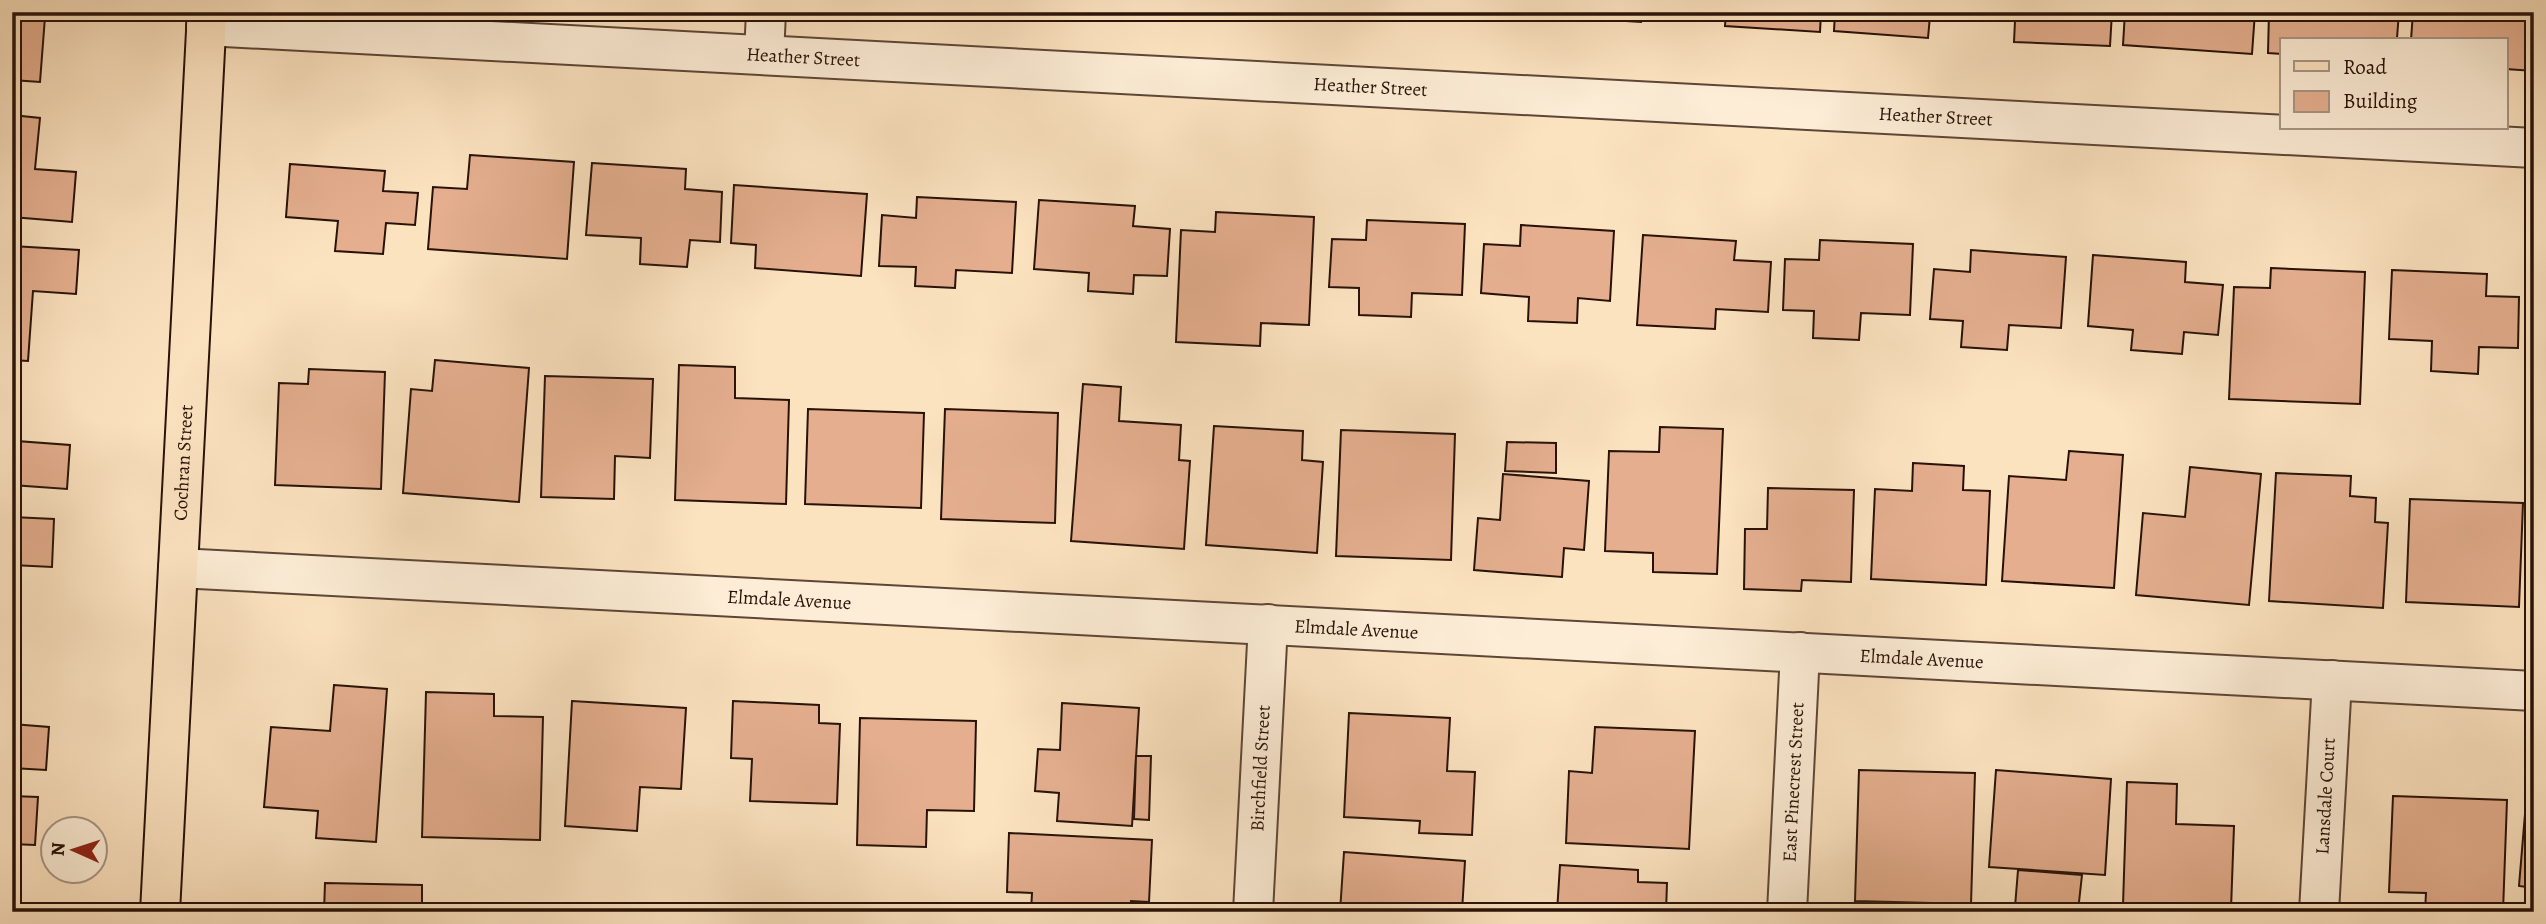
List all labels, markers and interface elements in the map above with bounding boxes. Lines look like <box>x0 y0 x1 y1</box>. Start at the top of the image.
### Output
legend <box>2280 38 2508 130</box>
street label: Heather Street <box>746 41 861 73</box>
text: Road <box>2343 53 2387 81</box>
street label: Heather Street <box>1313 71 1428 103</box>
text: Building <box>2343 87 2418 115</box>
street label: Heather Street <box>1878 101 1993 133</box>
street label: Cochran Street <box>167 404 199 521</box>
street label: Elmdale Avenue <box>726 584 852 616</box>
street label: Elmdale Avenue <box>1294 613 1419 646</box>
street label: Elmdale Avenue <box>1859 643 1984 675</box>
street label: East Pinecrest Street <box>1777 702 1810 863</box>
street label: Birchfield Street <box>1244 704 1277 832</box>
street label: Lansdale Court <box>2309 737 2342 856</box>
north arrow <box>38 816 108 886</box>
text: N <box>45 841 71 857</box>

